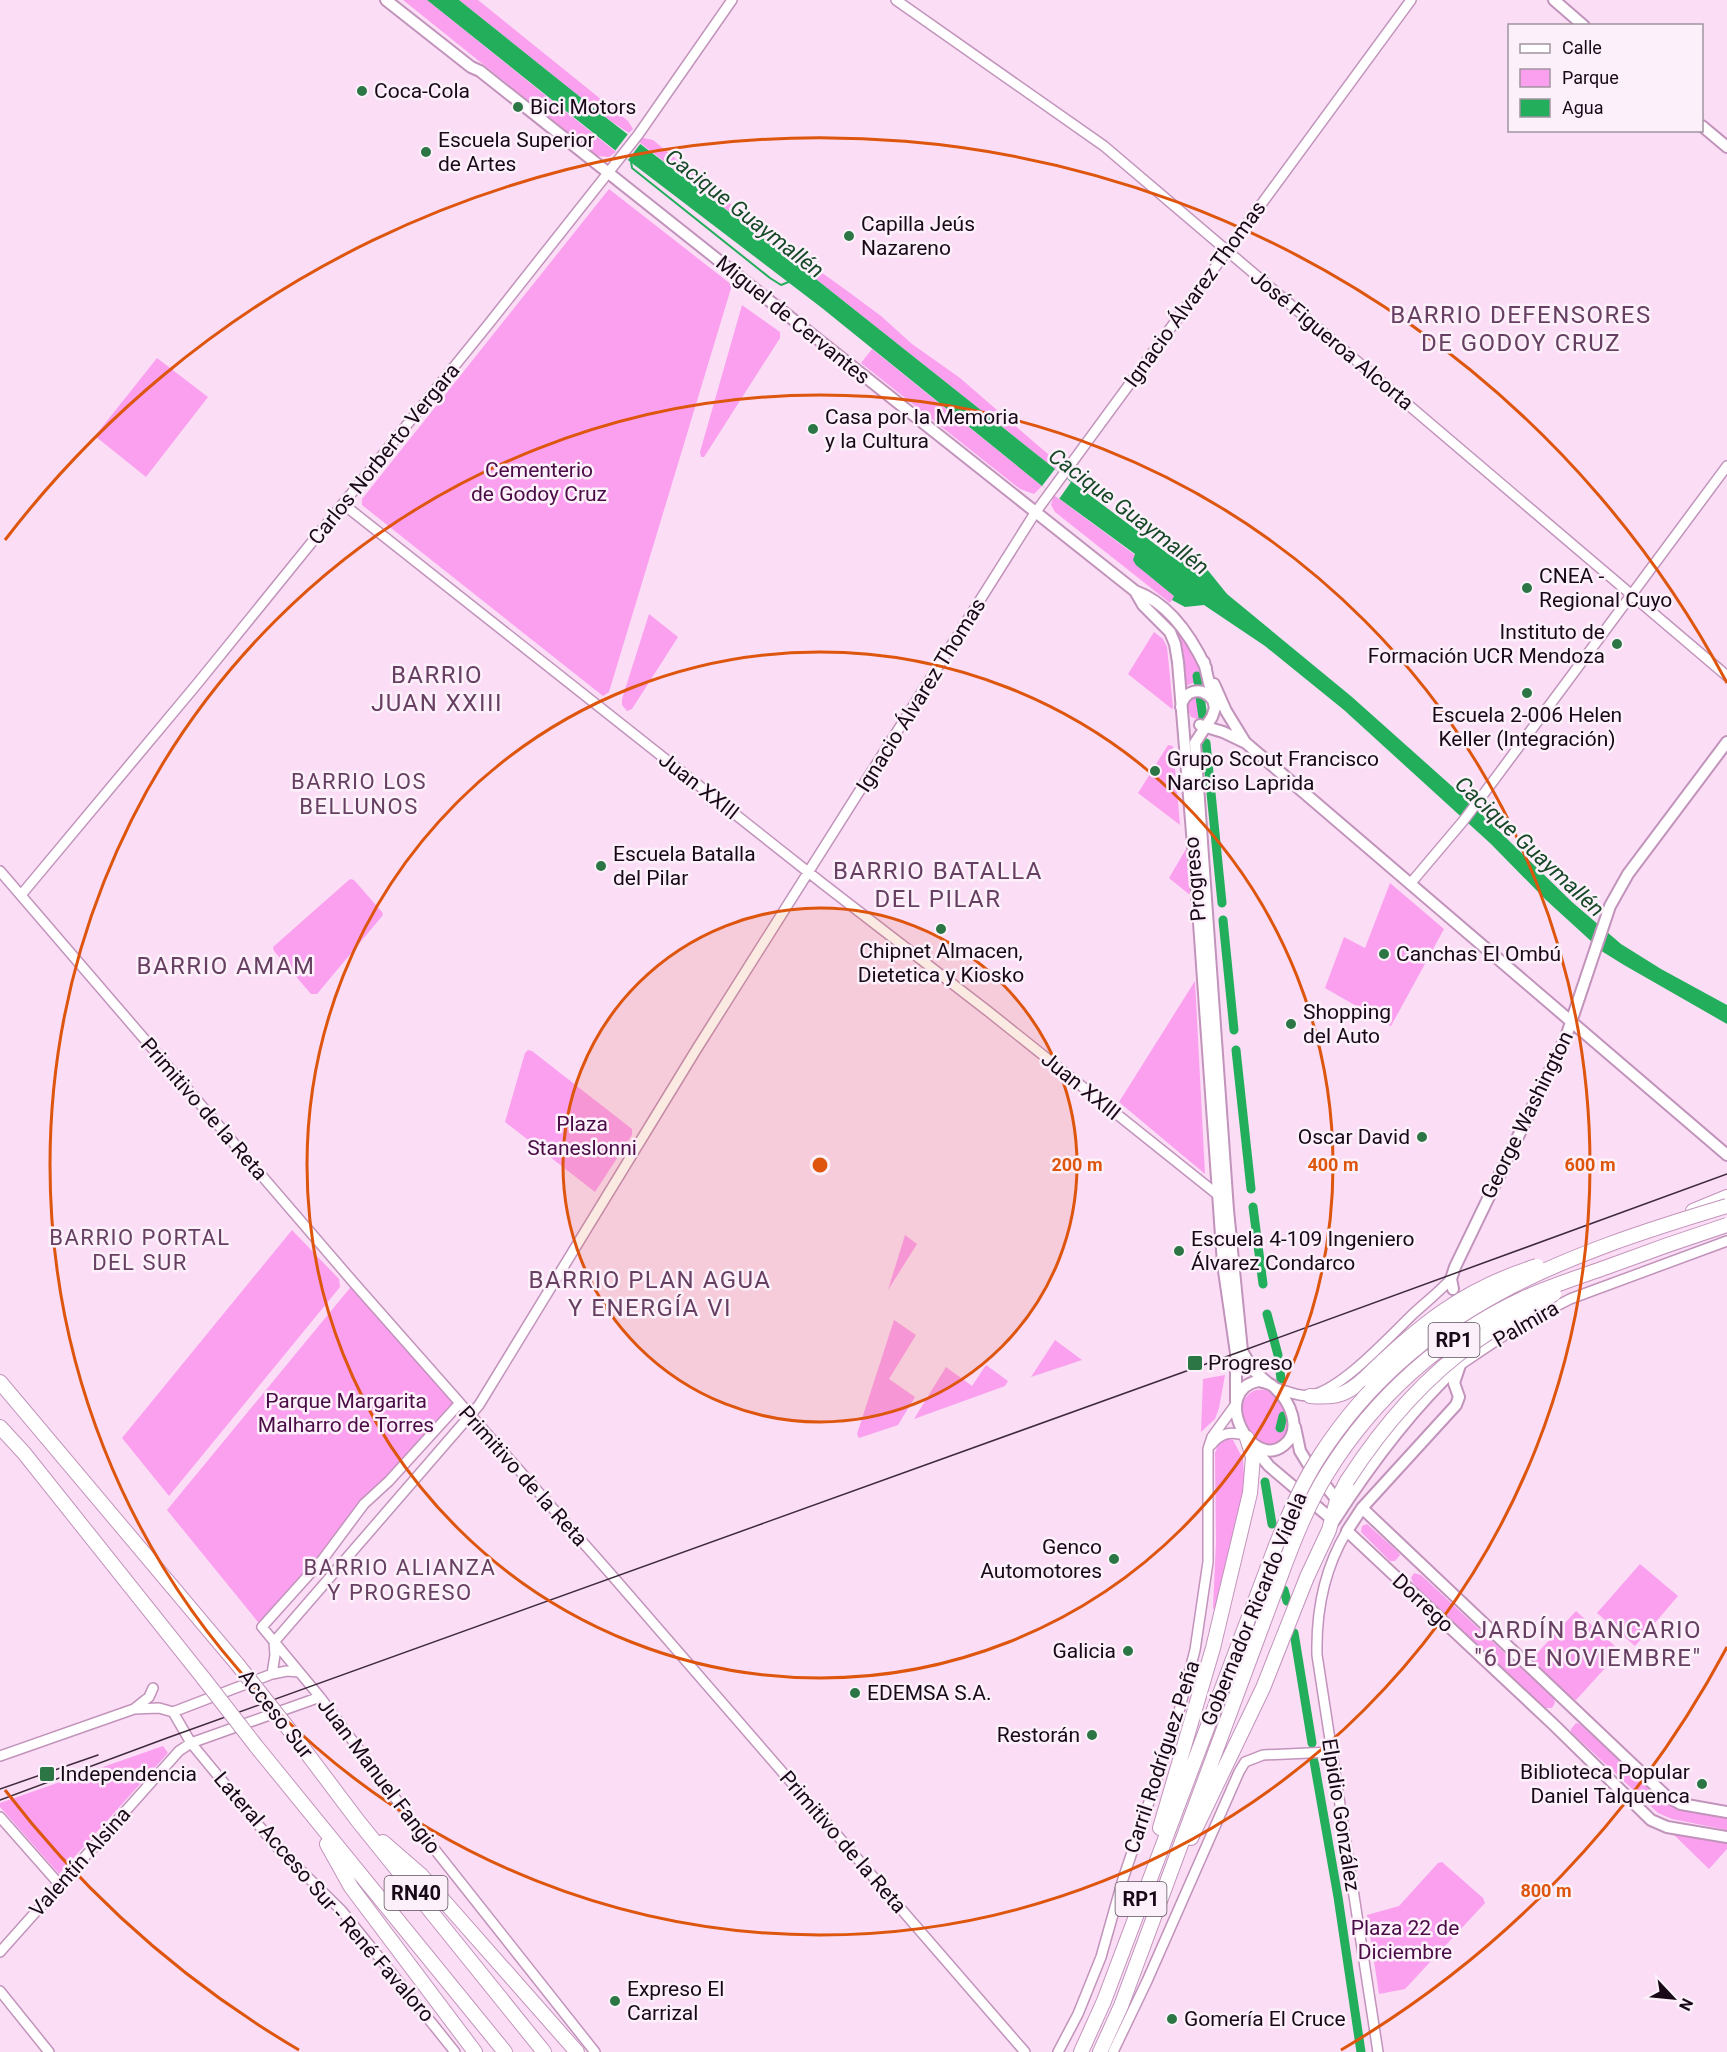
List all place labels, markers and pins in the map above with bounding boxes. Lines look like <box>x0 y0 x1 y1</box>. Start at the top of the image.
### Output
place label: Coca-Cola <box>374 79 470 103</box>
marker: Coca-Cola <box>355 84 369 98</box>
place label: Bici Motors <box>530 95 636 119</box>
marker: Bici Motors <box>511 100 525 114</box>
place label: Escuela Superior de Artes <box>438 128 595 176</box>
marker: Escuela Superior de Artes <box>419 145 433 159</box>
place label: Capilla Jeús Nazareno <box>861 212 975 260</box>
marker: Capilla Jeús Nazareno <box>842 229 856 243</box>
place label: Casa por la Memoria y la Cultura <box>825 405 1019 453</box>
marker: Casa por la Memoria y la Cultura <box>806 422 820 436</box>
place label: CNEA - Regional Cuyo <box>1539 564 1672 612</box>
marker: CNEA - Regional Cuyo <box>1520 581 1534 595</box>
place label: Instituto de Formación UCR Mendoza <box>1368 620 1605 668</box>
marker: Instituto de Formación UCR Mendoza <box>1610 637 1624 651</box>
marker: Escuela 2-006 Helen Keller (Integración) <box>1520 686 1534 700</box>
place label: Escuela 2-006 Helen Keller (Integración) <box>1432 703 1622 751</box>
place label: Grupo Scout Francisco Narciso Laprida <box>1167 747 1379 795</box>
marker: Grupo Scout Francisco Narciso Laprida <box>1148 764 1162 778</box>
place label: Escuela Batalla del Pilar <box>613 842 756 890</box>
marker: Escuela Batalla del Pilar <box>594 859 608 873</box>
marker: Chipnet Almacen, Dietetica y Kiosko <box>934 922 948 936</box>
place label: Chipnet Almacen, Dietetica y Kiosko <box>858 939 1024 987</box>
place label: Canchas El Ombú <box>1396 942 1561 966</box>
marker: Canchas El Ombú <box>1377 947 1391 961</box>
place label: Shopping del Auto <box>1303 1000 1391 1048</box>
marker: Shopping del Auto <box>1284 1017 1298 1031</box>
place label: Oscar David <box>1298 1125 1410 1149</box>
marker: Oscar David <box>1415 1130 1429 1144</box>
centre of rings <box>810 1155 830 1175</box>
place label: Escuela 4-109 Ingeniero Álvarez Condarco <box>1191 1227 1414 1275</box>
marker: Escuela 4-109 Ingeniero Álvarez Condarco <box>1172 1244 1186 1258</box>
place label: Progreso <box>1208 1351 1293 1375</box>
marker: Progreso <box>1186 1354 1204 1372</box>
place label: Genco Automotores <box>980 1535 1102 1583</box>
marker: Genco Automotores <box>1107 1552 1121 1566</box>
place label: Galicia <box>1053 1639 1116 1663</box>
marker: Galicia <box>1121 1644 1135 1658</box>
place label: EDEMSA S.A. <box>867 1681 992 1705</box>
marker: EDEMSA S.A. <box>848 1686 862 1700</box>
place label: Restorán <box>997 1723 1080 1747</box>
marker: Restorán <box>1085 1728 1099 1742</box>
place label: Biblioteca Popular Daniel Talquenca <box>1520 1760 1690 1808</box>
place label: Independencia <box>60 1762 197 1786</box>
marker: Independencia <box>38 1765 56 1783</box>
marker: Biblioteca Popular Daniel Talquenca <box>1695 1777 1709 1791</box>
place label: Expreso El Carrizal <box>627 1977 724 2025</box>
marker: Expreso El Carrizal <box>608 1994 622 2008</box>
place label: Gomería El Cruce <box>1184 2007 1346 2031</box>
marker: Gomería El Cruce <box>1165 2012 1179 2026</box>

